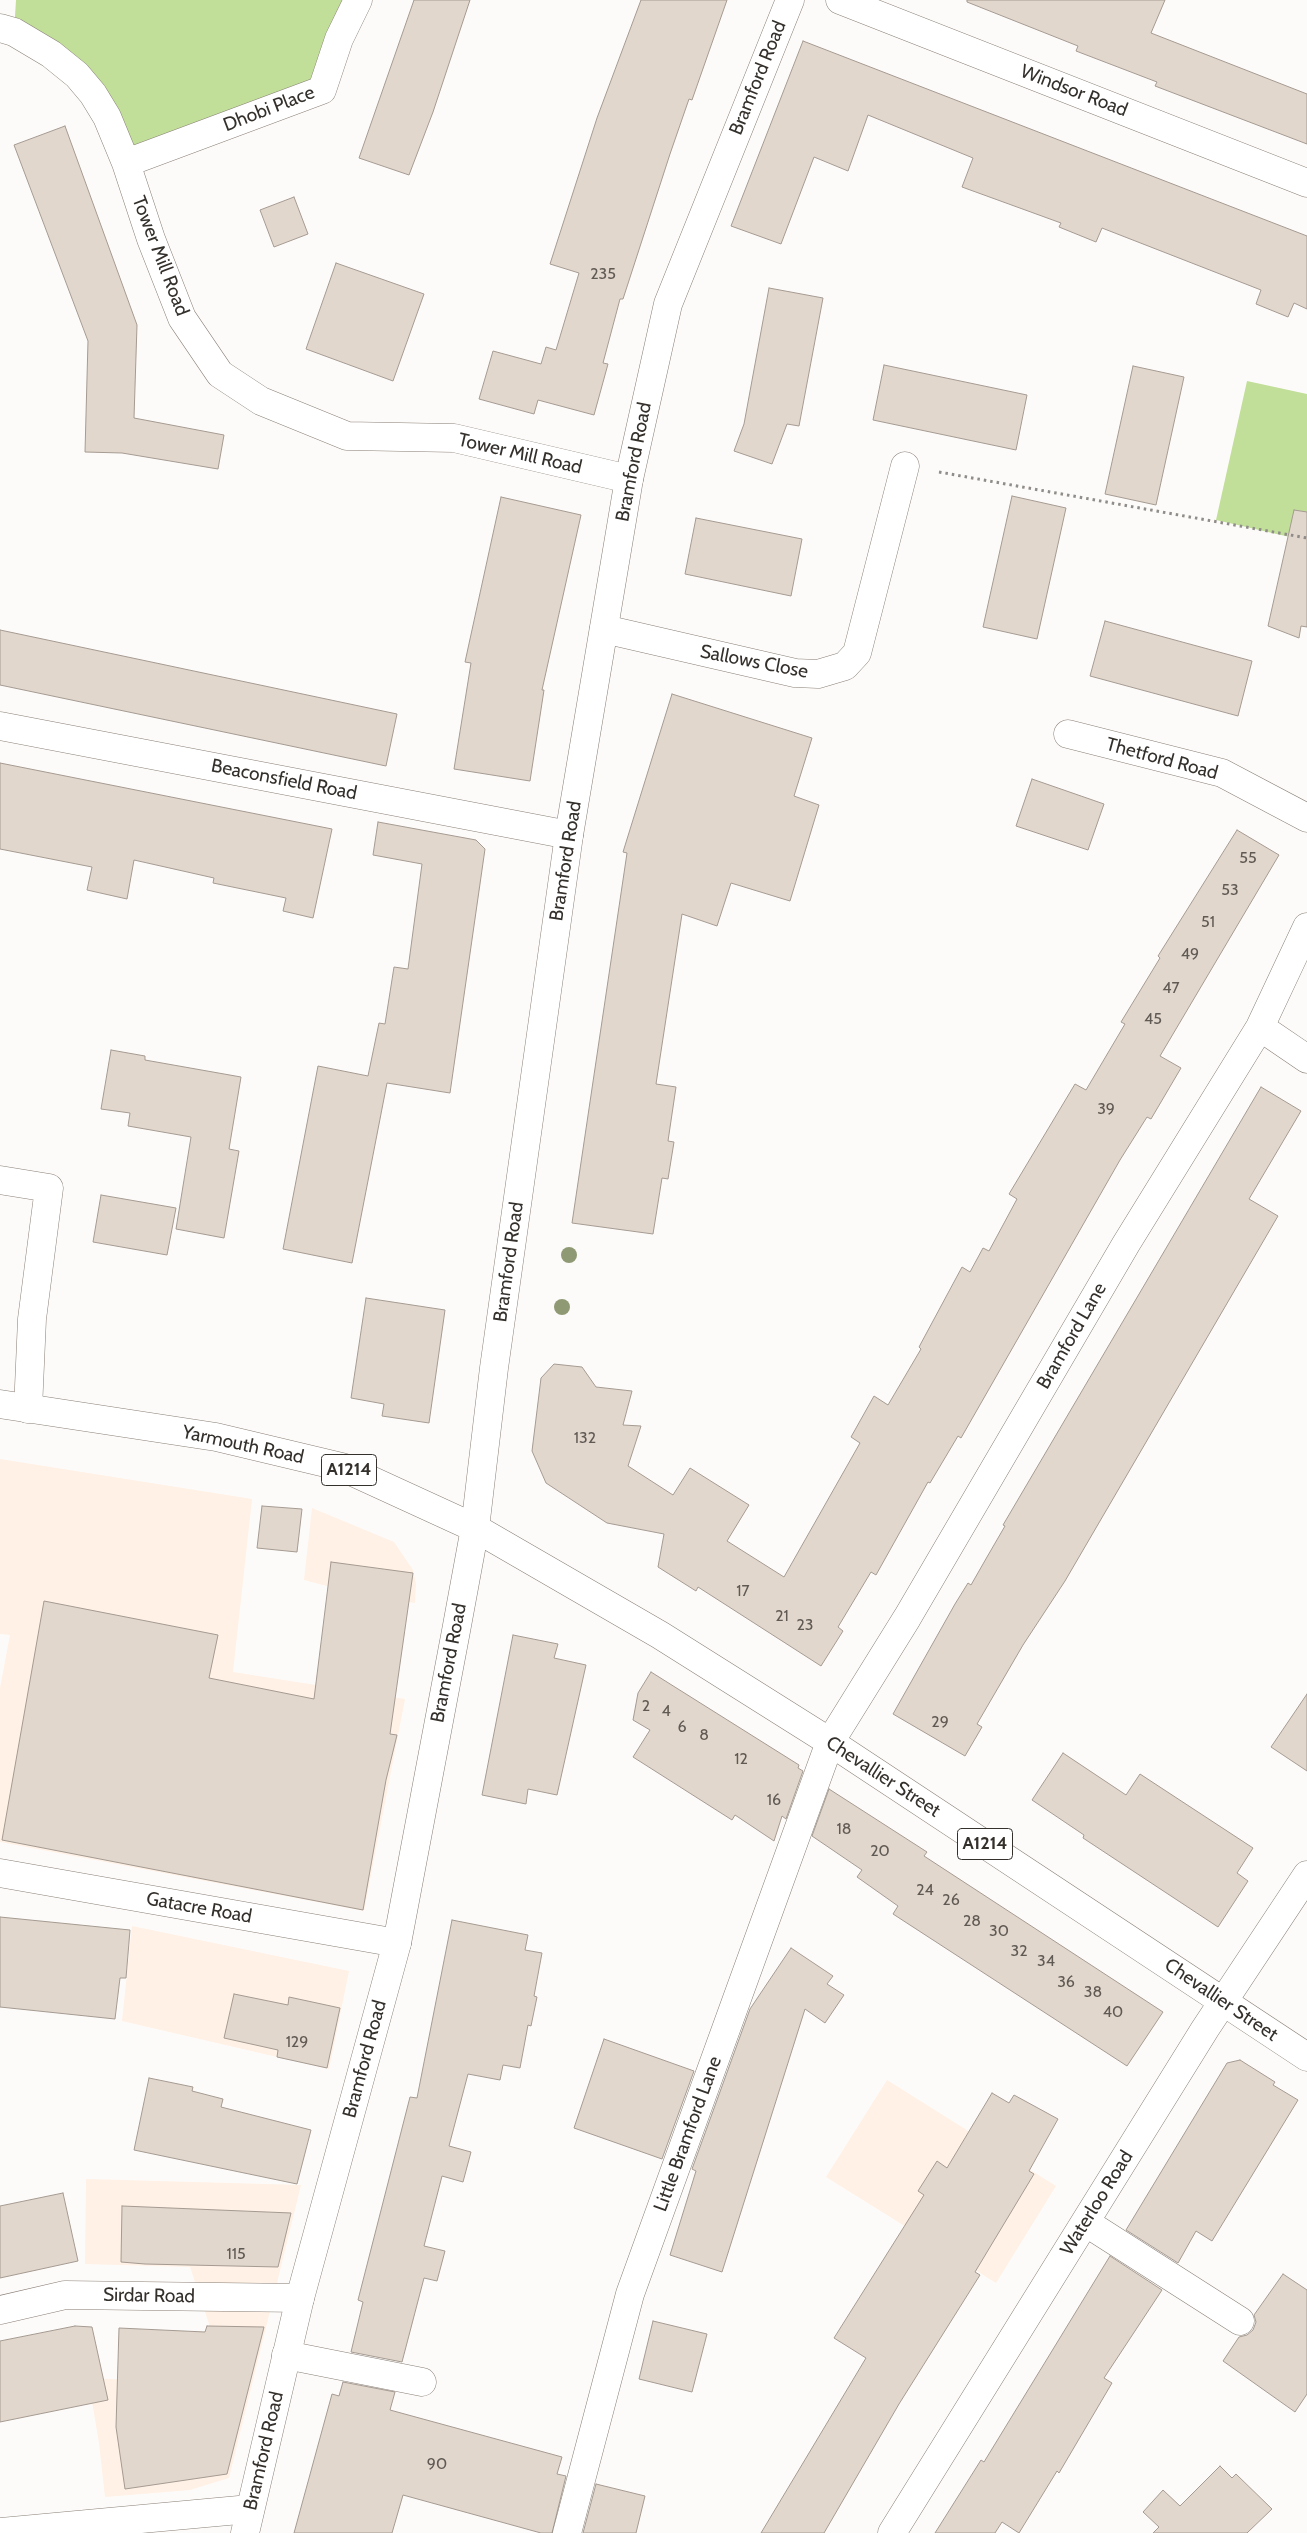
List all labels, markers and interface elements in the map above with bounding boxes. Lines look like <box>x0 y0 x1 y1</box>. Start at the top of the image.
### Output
street label: Bramford Road <box>725 18 791 138</box>
street label: Windsor Road <box>1017 60 1131 122</box>
street label: Dhobi Place <box>220 81 318 137</box>
street label: Tower Mill Road <box>127 193 193 319</box>
house number: 235 <box>590 264 616 284</box>
street label: Bramford Road <box>611 400 657 524</box>
street label: Tower Mill Road <box>456 429 584 479</box>
street label: Sallows Close <box>698 640 810 684</box>
street label: Thetford Road <box>1104 733 1220 785</box>
street label: Beaconsfield Road <box>209 755 359 805</box>
street label: Bramford Road <box>545 799 587 923</box>
house number: 55 <box>1239 848 1257 868</box>
house number: 53 <box>1221 880 1239 900</box>
house number: 51 <box>1201 912 1215 932</box>
house number: 49 <box>1181 944 1199 964</box>
house number: 47 <box>1162 978 1180 998</box>
house number: 45 <box>1144 1009 1162 1029</box>
house number: 39 <box>1097 1099 1115 1119</box>
street label: Bramford Road <box>489 1200 529 1324</box>
street label: Bramford Lane <box>1032 1279 1112 1393</box>
street label: Yarmouth Road <box>180 1421 306 1469</box>
house number: 132 <box>574 1428 596 1448</box>
road number: A1214 <box>322 1454 376 1486</box>
house number: 17 <box>736 1581 750 1601</box>
street label: Bramford Road <box>426 1601 472 1725</box>
house number: 21 <box>775 1606 789 1626</box>
house number: 23 <box>796 1615 814 1635</box>
house number: 2 <box>642 1696 650 1716</box>
house number: 4 <box>661 1701 671 1721</box>
house number: 29 <box>931 1712 949 1732</box>
house number: 6 <box>677 1717 687 1737</box>
house number: 8 <box>699 1725 709 1745</box>
street label: Chevallier Street <box>822 1732 944 1822</box>
house number: 12 <box>734 1749 748 1769</box>
house number: 16 <box>767 1790 781 1810</box>
house number: 18 <box>837 1819 851 1839</box>
road number: A1214 <box>958 1828 1012 1860</box>
house number: 20 <box>870 1841 890 1861</box>
house number: 24 <box>916 1880 934 1900</box>
street label: Gatacre Road <box>144 1887 254 1929</box>
house number: 26 <box>942 1890 960 1910</box>
house number: 28 <box>963 1911 981 1931</box>
house number: 30 <box>989 1921 1009 1941</box>
house number: 32 <box>1010 1941 1028 1961</box>
house number: 34 <box>1037 1951 1055 1971</box>
street label: Chevallier Street <box>1160 1954 1282 2046</box>
house number: 36 <box>1057 1972 1075 1992</box>
house number: 38 <box>1084 1982 1102 2002</box>
street label: Bramford Road <box>338 1998 392 2120</box>
house number: 40 <box>1103 2002 1123 2022</box>
house number: 129 <box>286 2032 308 2052</box>
street label: Little Bramford Lane <box>649 2053 727 2215</box>
street label: Waterloo Road <box>1056 2147 1138 2259</box>
house number: 115 <box>226 2244 246 2264</box>
street label: Sirdar Road <box>103 2284 195 2308</box>
street label: Bramford Road <box>239 2389 289 2513</box>
house number: 90 <box>427 2454 447 2474</box>

